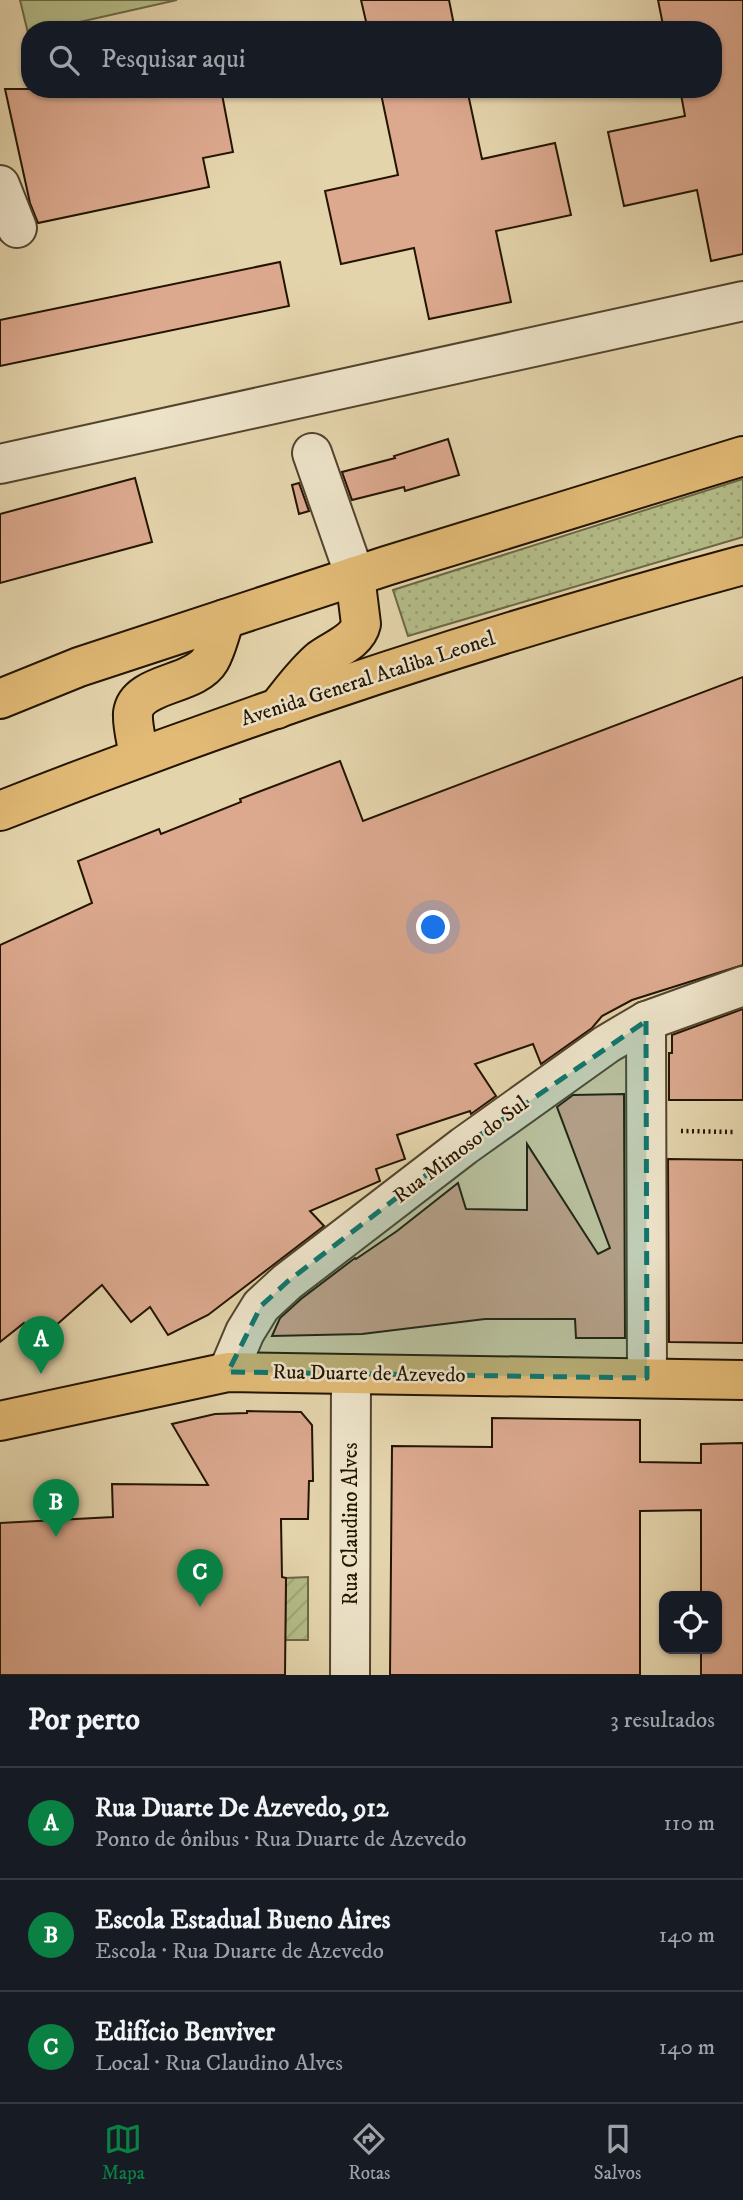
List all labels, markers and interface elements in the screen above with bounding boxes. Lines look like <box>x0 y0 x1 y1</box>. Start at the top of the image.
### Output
search box <box>21 21 722 98</box>
icon: search <box>45 41 83 79</box>
text: Pesquisar aqui <box>101 43 245 76</box>
street label: Avenida General Ataliba Leonel <box>238 625 499 732</box>
your location <box>416 910 450 944</box>
street label: Rua Mimoso do Sul <box>388 1090 534 1209</box>
pin: A <box>18 1316 64 1374</box>
street label: Rua Duarte de Azevedo <box>272 1359 466 1389</box>
street label: Rua Claudino Alves <box>338 1443 364 1605</box>
pin: B <box>33 1479 79 1537</box>
pin: C <box>177 1549 223 1607</box>
map controls <box>659 1591 722 1654</box>
button: locate <box>659 1591 722 1654</box>
text: Por perto <box>28 1702 140 1739</box>
text: 3 resultados <box>610 1706 715 1735</box>
text: Rua Duarte De Azevedo, 912 <box>95 1792 389 1825</box>
text: A <box>44 1809 58 1838</box>
text: 110 m <box>664 1809 715 1838</box>
text: Ponto de ônibus · Rua Duarte de Azevedo <box>95 1825 466 1854</box>
text: Escola Estadual Bueno Aires <box>95 1904 391 1937</box>
text: B <box>44 1921 58 1950</box>
text: 140 m <box>659 1921 715 1950</box>
text: Escola · Rua Duarte de Azevedo <box>95 1937 384 1966</box>
text: Edifício Benviver <box>95 2016 275 2049</box>
text: C <box>43 2033 59 2062</box>
text: 140 m <box>659 2033 715 2062</box>
text: Local · Rua Claudino Alves <box>95 2049 343 2078</box>
tab: Mapa <box>102 2120 145 2185</box>
tab: Rotas <box>348 2120 390 2185</box>
tab: Salvos <box>594 2120 641 2185</box>

